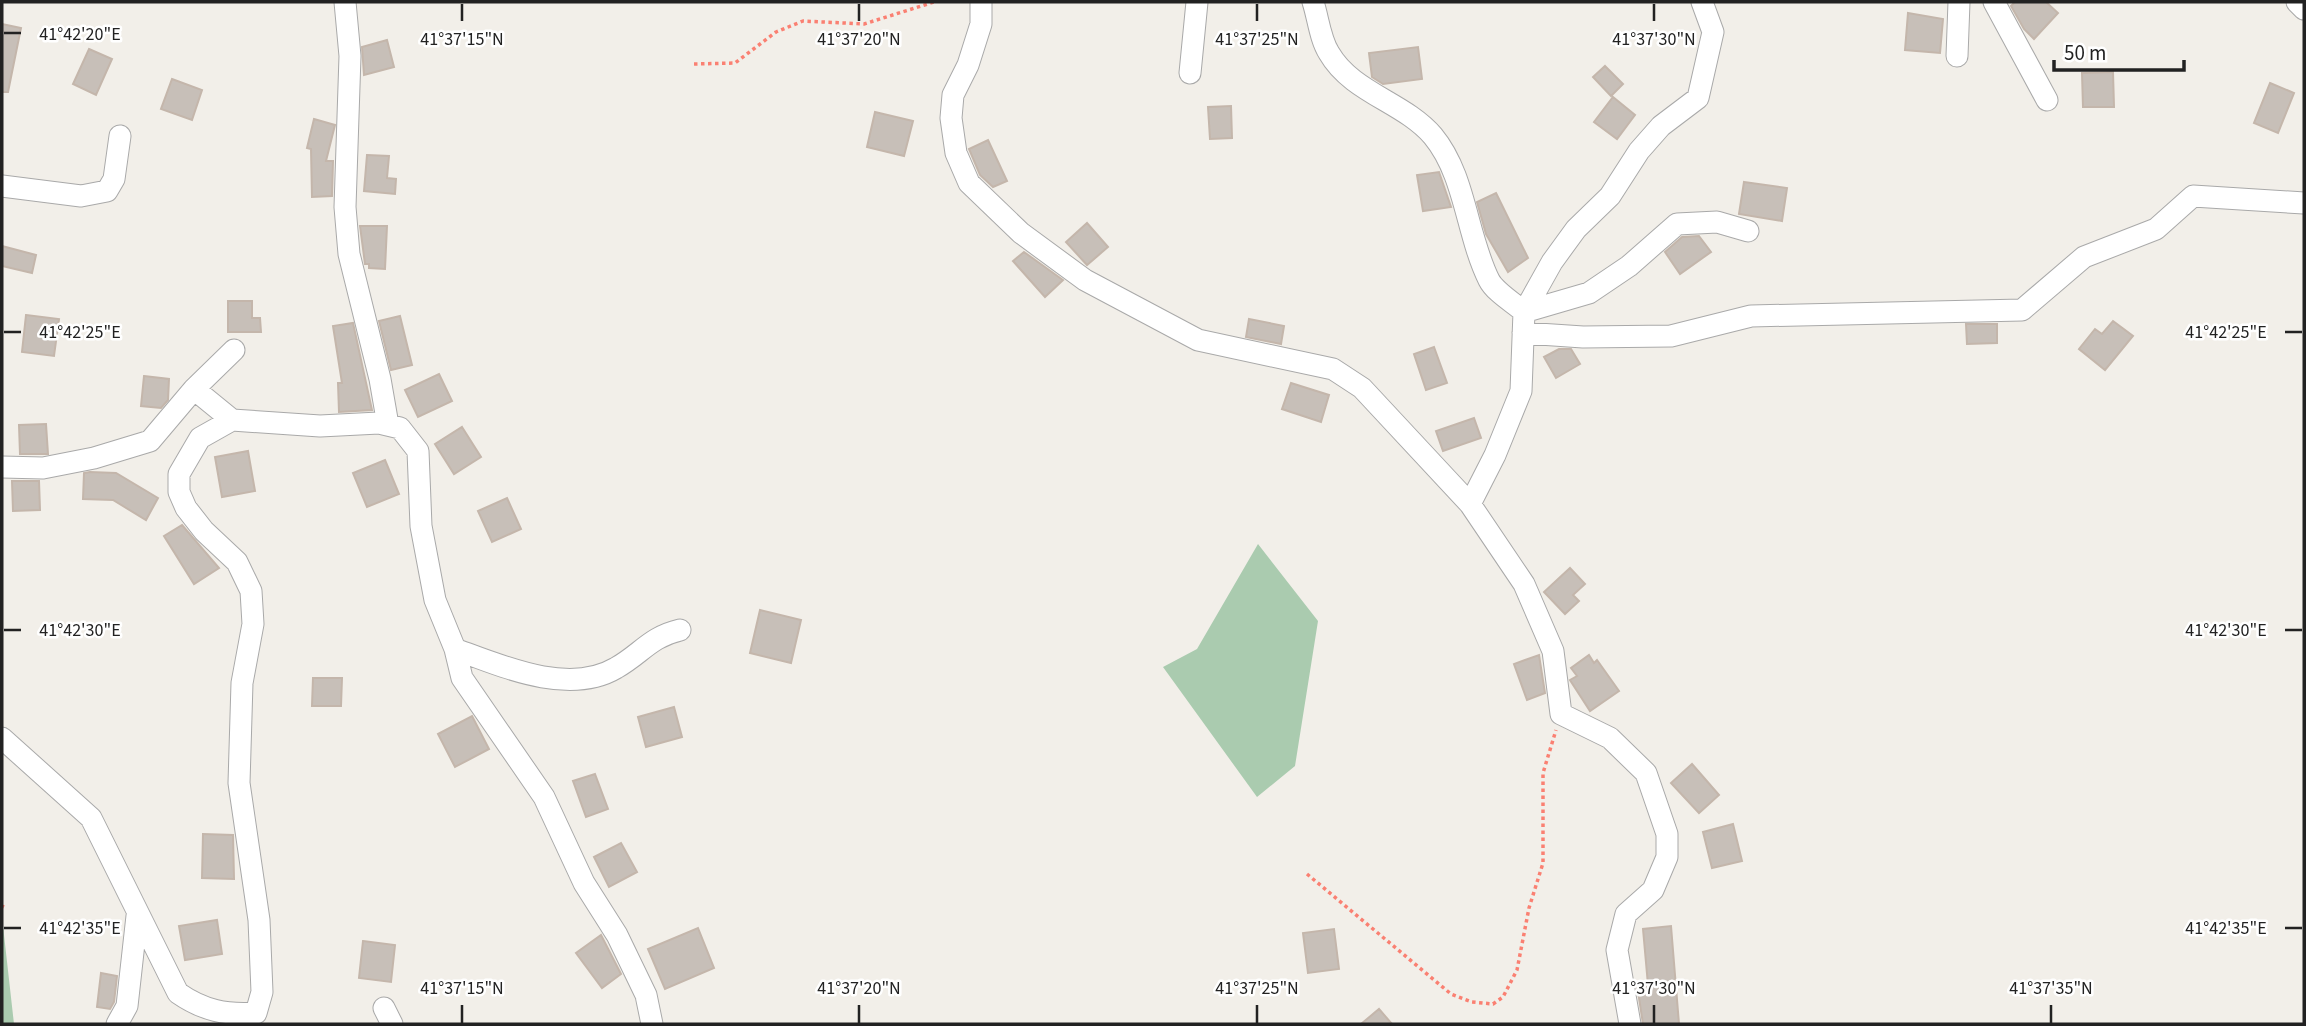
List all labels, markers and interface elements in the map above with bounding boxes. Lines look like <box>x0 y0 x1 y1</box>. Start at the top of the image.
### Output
text: 41°42'20"E <box>39 22 121 47</box>
text: 41°37'15"N <box>420 27 504 52</box>
text: 41°37'20"N <box>817 27 901 52</box>
text: 41°37'25"N <box>1215 27 1299 52</box>
text: 41°37'30"N <box>1612 27 1696 52</box>
scale bar <box>2054 28 2184 72</box>
text: 50 m <box>2064 38 2106 68</box>
text: 41°42'25"E <box>39 320 121 345</box>
text: 41°42'25"E <box>2185 320 2267 345</box>
text: 41°42'30"E <box>39 618 121 643</box>
text: 41°42'30"E <box>2185 618 2267 643</box>
text: 41°42'35"E <box>39 916 121 941</box>
text: 41°42'35"E <box>2185 916 2267 941</box>
text: 41°37'15"N <box>420 976 504 1001</box>
text: 41°37'20"N <box>817 976 901 1001</box>
text: 41°37'25"N <box>1215 976 1299 1001</box>
text: 41°37'30"N <box>1612 976 1696 1001</box>
text: 41°37'35"N <box>2009 976 2093 1001</box>

